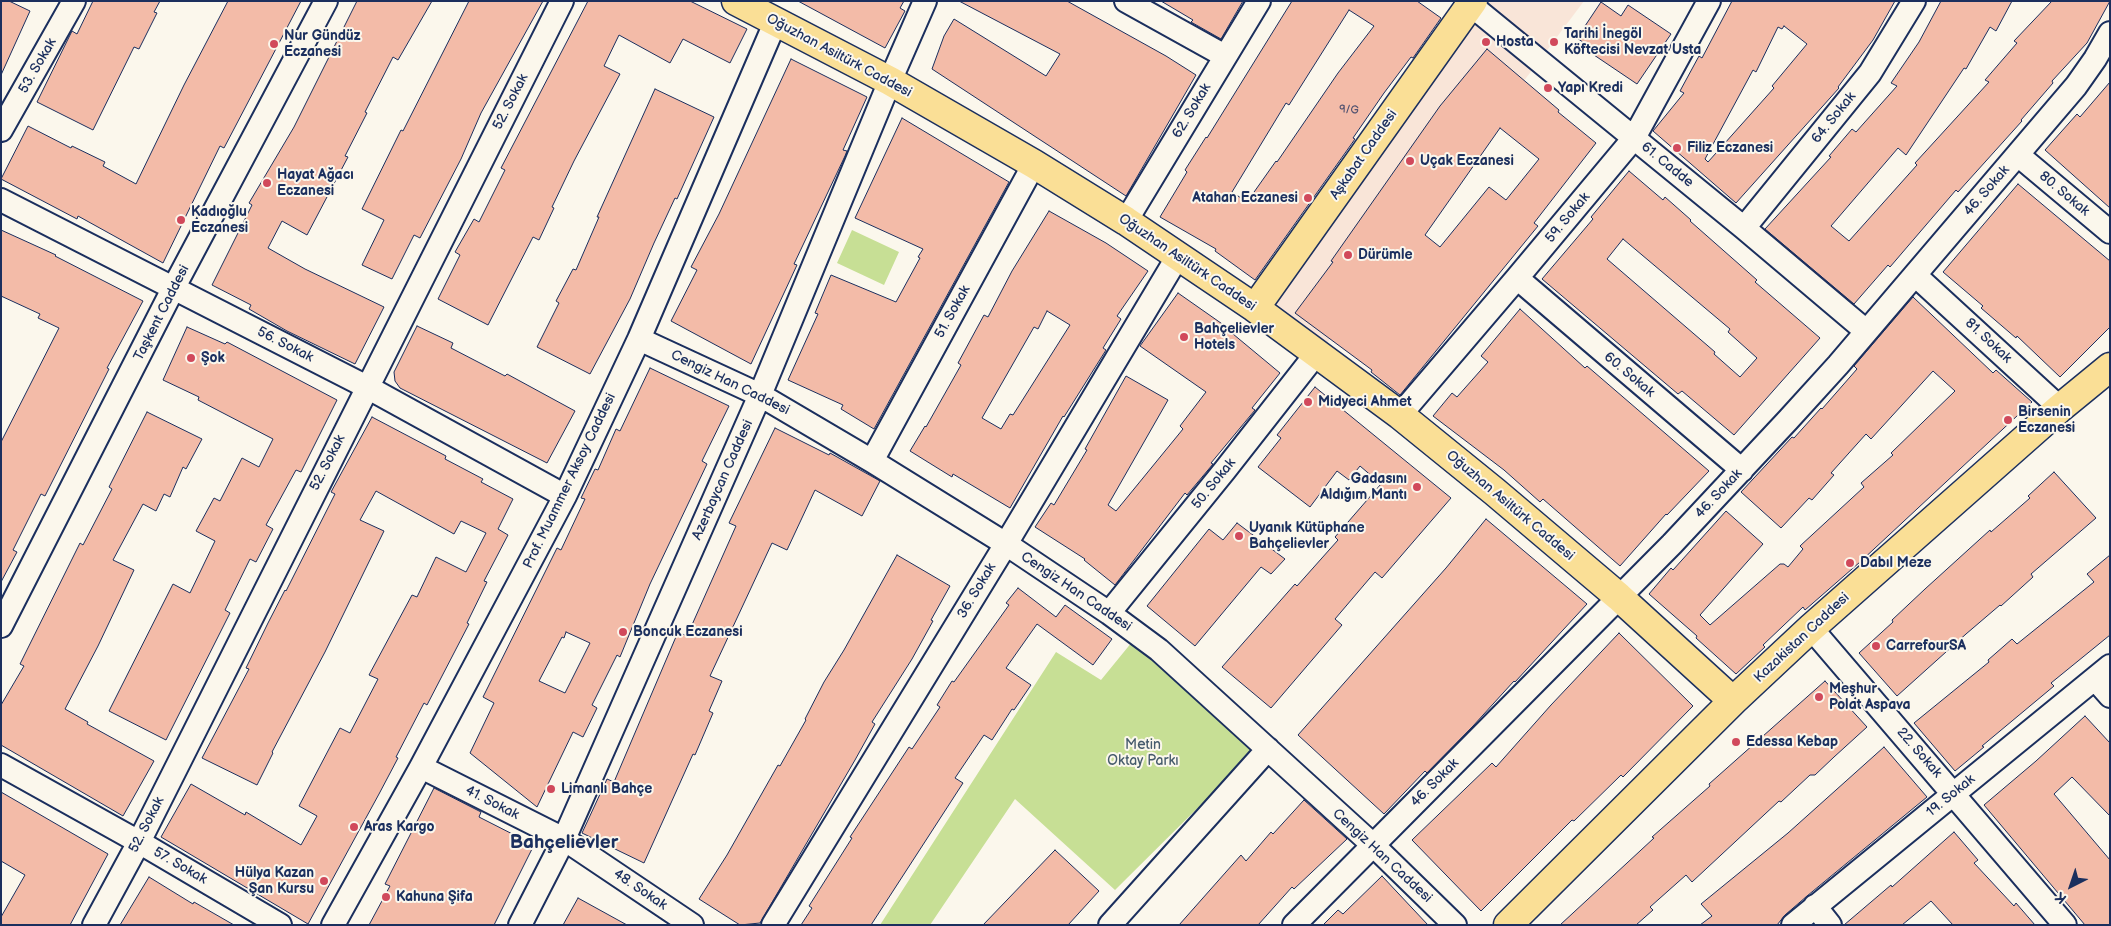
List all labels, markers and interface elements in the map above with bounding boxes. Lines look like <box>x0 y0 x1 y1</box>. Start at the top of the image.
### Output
street label: Oğuzhan Asiltürk Caddesi <box>764 11 914 101</box>
place label: Tarihi İnegöl Köftecisi Nevzat Usta <box>1564 26 1701 58</box>
place label: Nur Gündüz Eczanesi <box>284 28 361 60</box>
place label: Hosta <box>1496 34 1534 50</box>
street label: 53. Sokak <box>15 35 61 97</box>
marker: Hosta <box>1480 36 1492 48</box>
marker: Tarihi İnegöl Köftecisi Nevzat Usta <box>1548 36 1560 48</box>
marker: Nur Gündüz Eczanesi <box>268 38 280 50</box>
street label: 52. Sokak <box>490 71 532 133</box>
street label: 62. Sokak <box>1169 80 1215 142</box>
place label: Yapı Kredi <box>1558 80 1623 96</box>
marker: Yapı Kredi <box>1542 82 1554 94</box>
street label: 64. Sokak <box>1808 89 1860 147</box>
house number: 9/G <box>1339 103 1359 117</box>
street label: Aşkabat Caddesi <box>1327 107 1401 203</box>
street label: 61. Cadde <box>1637 139 1697 191</box>
place label: Filiz Eczanesi <box>1687 140 1773 156</box>
marker: Filiz Eczanesi <box>1671 142 1683 154</box>
place label: Uçak Eczanesi <box>1420 153 1514 169</box>
marker: Uçak Eczanesi <box>1404 155 1416 167</box>
street label: 46. Sokak <box>1961 162 2013 220</box>
place label: Hayat Ağacı Eczanesi <box>277 167 354 200</box>
street label: 80. Sokak <box>2035 168 2093 220</box>
marker: Hayat Ağacı Eczanesi <box>261 177 273 189</box>
street label: 59. Sokak <box>1542 189 1594 247</box>
place label: Atahan Eczanesi <box>1192 190 1298 206</box>
marker: Atahan Eczanesi <box>1302 192 1314 204</box>
place label: Kadıoğlu Eczanesi <box>191 204 248 236</box>
street label: Oğuzhan Asiltürk Caddesi <box>1115 211 1259 315</box>
marker: Kadıoğlu Eczanesi <box>175 214 187 226</box>
place label: Dürümle <box>1358 247 1413 263</box>
marker: Dürümle <box>1342 249 1354 261</box>
street label: Taşkent Caddesi <box>131 262 193 364</box>
street label: 51. Sokak <box>932 283 974 341</box>
street label: 81. Sokak <box>1961 315 2015 367</box>
place label: Bahçelievler Hotels <box>1194 321 1274 354</box>
street label: 56. Sokak <box>254 324 316 366</box>
marker: Bahçelievler Hotels <box>1178 331 1190 343</box>
street label: Cengiz Han Caddesi <box>668 347 792 419</box>
street label: 60. Sokak <box>1600 349 1658 401</box>
place label: Şok <box>201 350 225 366</box>
marker: Şok <box>185 352 197 364</box>
street label: Prof. Muammer Aksoy Caddesi <box>520 391 620 571</box>
place label: Midyeci Ahmet <box>1318 394 1412 410</box>
marker: Midyeci Ahmet <box>1302 396 1314 408</box>
place label: Birsenin Eczanesi <box>2018 404 2075 437</box>
marker: Birsenin Eczanesi <box>2002 414 2014 426</box>
street label: Azerbaycan Caddesi <box>689 417 757 543</box>
street label: 52. Sokak <box>307 432 349 494</box>
street label: Oğuzhan Asiltürk Caddesi <box>1443 448 1577 564</box>
street label: 50. Sokak <box>1188 455 1240 513</box>
street label: 46. Sokak <box>1692 466 1746 522</box>
place label: Gadasını Aldığım Mantı <box>1320 471 1407 504</box>
marker: Gadasını Aldığım Mantı <box>1411 481 1423 493</box>
place label: Uyanık Kütüphane Bahçelievler <box>1249 520 1364 552</box>
marker: Uyanık Kütüphane Bahçelievler <box>1233 530 1245 542</box>
street label: Cengiz Han Caddesi <box>1017 549 1135 635</box>
place label: Dabıl Meze <box>1860 555 1931 571</box>
marker: Dabıl Meze <box>1844 557 1856 569</box>
street label: 36. Sokak <box>954 560 1000 622</box>
street label: Kazakistan Caddesi <box>1751 589 1853 687</box>
place label: Boncuk Eczanesi <box>633 624 743 640</box>
marker: Boncuk Eczanesi <box>617 626 629 638</box>
place label: CarrefourSA <box>1886 638 1966 654</box>
marker: CarrefourSA <box>1870 640 1882 652</box>
place label: Meşhur Polat Aspava <box>1829 681 1911 714</box>
marker: Meşhur Polat Aspava <box>1813 691 1825 703</box>
street label: 22. Sokak <box>1893 725 1945 781</box>
place label: Edessa Kebap <box>1746 734 1838 750</box>
marker: Edessa Kebap <box>1730 736 1742 748</box>
park label: Metin Oktay Parkı <box>1107 737 1179 770</box>
street label: 46. Sokak <box>1407 755 1463 811</box>
street label: 19. Sokak <box>1923 771 1979 821</box>
place label: Limanlı Bahçe <box>561 781 652 797</box>
street label: 41. Sokak <box>462 782 522 824</box>
marker: Limanlı Bahçe <box>545 783 557 795</box>
street label: 52. Sokak <box>126 794 168 856</box>
street label: Cengiz Han Caddesi <box>1329 805 1435 907</box>
place label: Aras Kargo <box>364 819 434 835</box>
marker: Aras Kargo <box>348 821 360 833</box>
district label: Bahçelievler <box>510 832 618 854</box>
street label: 57. Sokak <box>150 844 210 888</box>
north arrow <box>2046 861 2096 911</box>
place label: Hülya Kazan Şan Kursu <box>235 865 314 898</box>
street label: 48. Sokak <box>610 866 670 914</box>
marker: Hülya Kazan Şan Kursu <box>318 875 330 887</box>
text: K <box>2052 888 2070 907</box>
place label: Kahuna Şifa <box>396 889 473 905</box>
marker: Kahuna Şifa <box>380 891 392 903</box>

